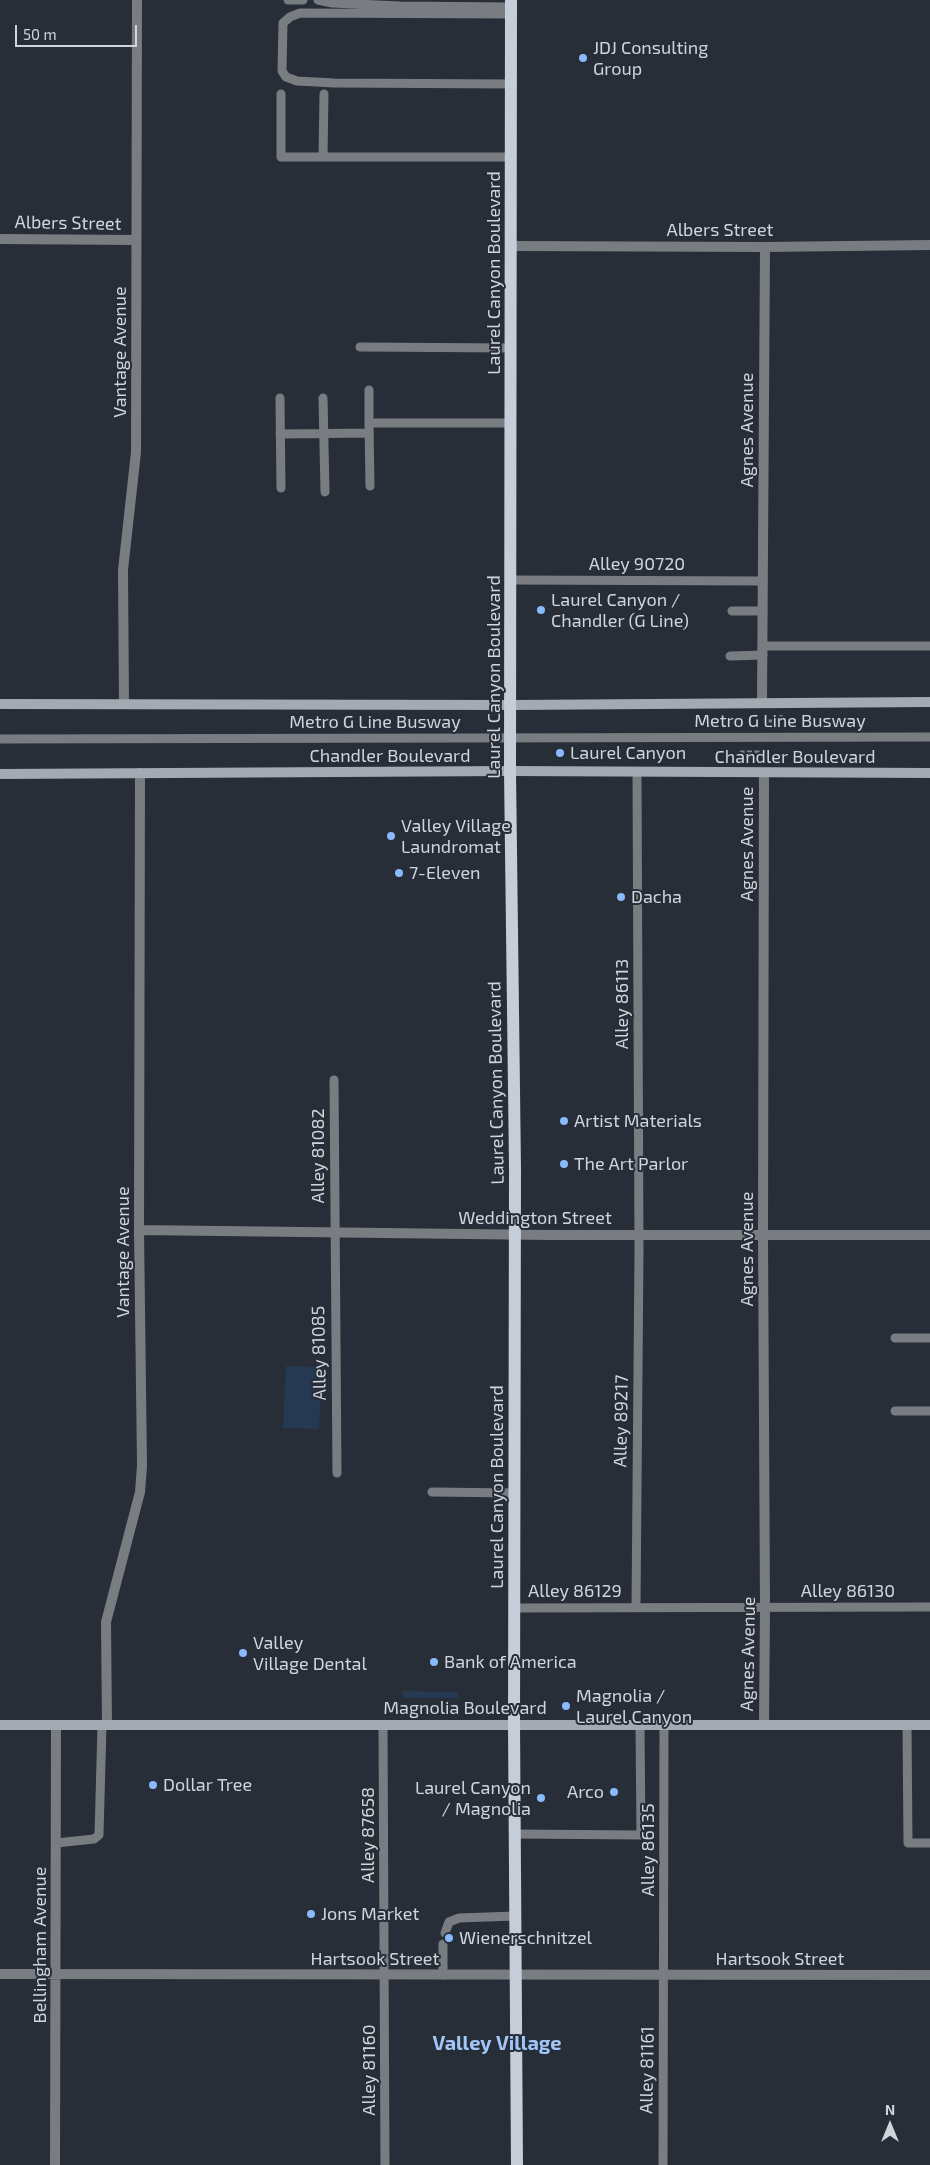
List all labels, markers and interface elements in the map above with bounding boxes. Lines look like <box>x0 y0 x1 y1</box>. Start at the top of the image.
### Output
scale bar <box>18 15 140 47</box>
text: 50 m <box>23 25 57 43</box>
place label: JDJ Consulting Group <box>593 37 708 80</box>
marker: JDJ Consulting Group <box>577 52 589 64</box>
street label: Laurel Canyon Boulevard <box>483 171 505 375</box>
street label: Albers Street <box>14 211 122 235</box>
street label: Albers Street <box>667 219 773 241</box>
street label: Vantage Avenue <box>109 286 131 418</box>
street label: Agnes Avenue <box>736 373 758 487</box>
street label: Alley 90720 <box>589 553 685 575</box>
street label: Laurel Canyon Boulevard <box>483 575 505 779</box>
place label: Laurel Canyon / Chandler (G Line) <box>551 589 689 632</box>
marker: Laurel Canyon / Chandler (G Line) <box>535 604 547 616</box>
street label: Metro G Line Busway <box>694 710 866 732</box>
street label: Metro G Line Busway <box>289 711 461 733</box>
place label: Laurel Canyon <box>570 742 686 764</box>
street label: Chandler Boulevard <box>310 745 470 767</box>
street label: Chandler Boulevard <box>715 746 875 768</box>
marker: Laurel Canyon <box>554 747 566 759</box>
street label: Agnes Avenue <box>736 787 758 901</box>
place label: Valley Village Laundromat <box>401 815 511 858</box>
marker: Valley Village Laundromat <box>385 830 397 842</box>
place label: 7-Eleven <box>409 862 481 884</box>
marker: 7-Eleven <box>393 867 405 879</box>
place label: Dacha <box>631 886 682 908</box>
marker: Dacha <box>615 891 627 903</box>
street label: Alley 86113 <box>611 959 633 1049</box>
street label: Laurel Canyon Boulevard <box>483 981 509 1185</box>
street label: Alley 81082 <box>307 1108 329 1204</box>
place label: Artist Materials <box>574 1110 702 1132</box>
marker: Artist Materials <box>558 1115 570 1127</box>
place label: The Art Parlor <box>574 1153 688 1175</box>
marker: The Art Parlor <box>558 1158 570 1170</box>
street label: Vantage Avenue <box>112 1186 134 1318</box>
street label: Agnes Avenue <box>736 1192 758 1306</box>
street label: Weddington Street <box>458 1207 612 1229</box>
street label: Alley 81085 <box>307 1306 331 1400</box>
street label: Alley 89217 <box>609 1374 633 1468</box>
street label: Laurel Canyon Boulevard <box>486 1385 508 1589</box>
street label: Alley 86129 <box>528 1580 622 1602</box>
street label: Alley 86130 <box>801 1580 895 1602</box>
street label: Agnes Avenue <box>736 1596 760 1712</box>
place label: Valley Village Dental <box>253 1632 367 1675</box>
marker: Valley Village Dental <box>237 1647 249 1659</box>
place label: Bank of America <box>444 1651 577 1673</box>
marker: Bank of America <box>428 1656 440 1668</box>
place label: Magnolia / Laurel Canyon <box>576 1685 692 1728</box>
street label: Magnolia Boulevard <box>383 1697 547 1719</box>
marker: Magnolia / Laurel Canyon <box>560 1700 572 1712</box>
place label: Dollar Tree <box>163 1774 252 1796</box>
place label: Laurel Canyon / Magnolia <box>415 1777 531 1820</box>
marker: Dollar Tree <box>147 1779 159 1791</box>
place label: Arco <box>567 1781 604 1803</box>
marker: Arco <box>608 1786 620 1798</box>
street label: Alley 87658 <box>357 1787 379 1883</box>
marker: Laurel Canyon / Magnolia <box>535 1792 547 1804</box>
street label: Alley 86135 <box>637 1803 659 1897</box>
street label: Bellingham Avenue <box>29 1867 51 2023</box>
place label: Jons Market <box>321 1903 419 1925</box>
marker: Jons Market <box>305 1908 317 1920</box>
place label: Wienerschnitzel <box>459 1927 592 1949</box>
marker: Wienerschnitzel <box>443 1932 455 1944</box>
street label: Hartsook Street <box>311 1948 439 1970</box>
street label: Hartsook Street <box>716 1948 844 1970</box>
street label: Alley 81160 <box>358 2024 380 2116</box>
street label: Alley 81161 <box>635 2026 659 2114</box>
district label: Valley Village <box>432 2031 562 2055</box>
north arrow <box>865 2100 915 2150</box>
text: N <box>885 2101 895 2118</box>

